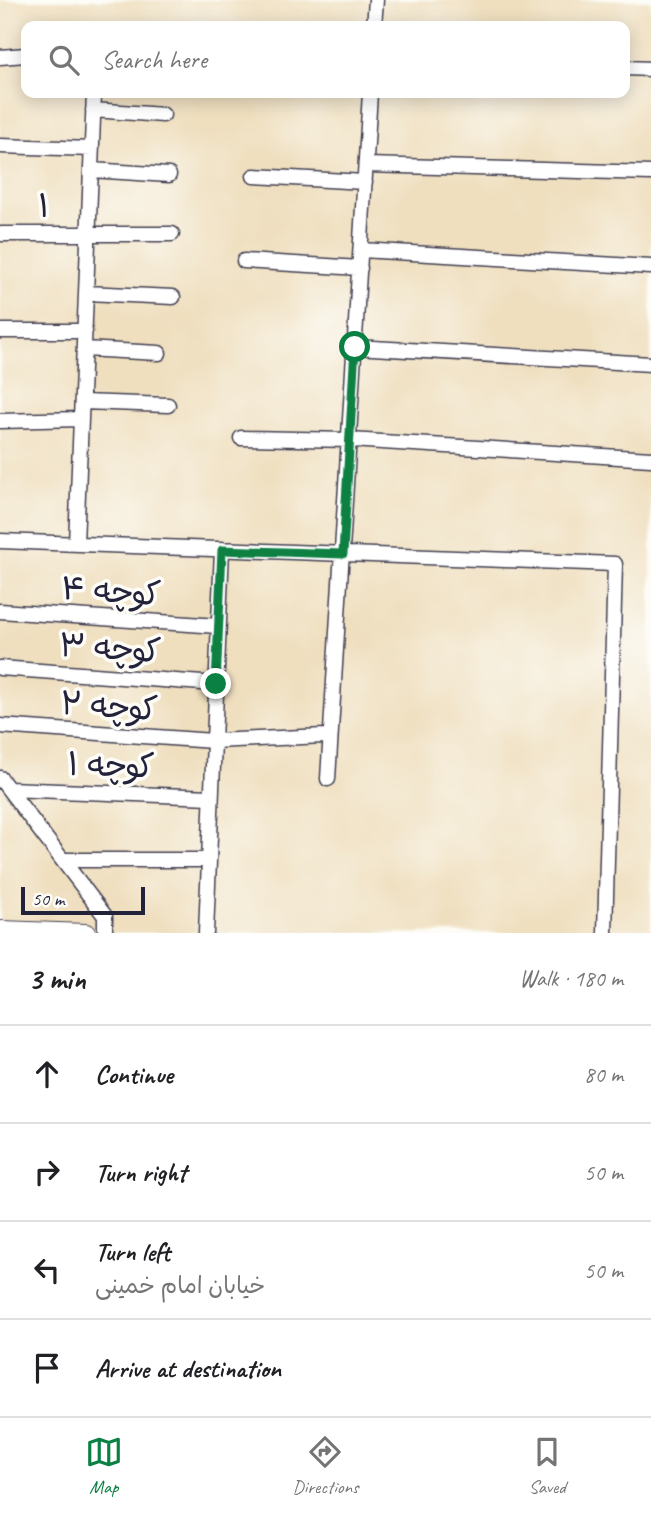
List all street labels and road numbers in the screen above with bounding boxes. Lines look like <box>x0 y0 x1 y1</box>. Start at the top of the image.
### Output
street label: ۱ <box>38 185 50 227</box>
street label: کوچه ۴ <box>60 567 162 615</box>
street label: کوچه ۳ <box>58 623 162 673</box>
street label: کوچه ۲ <box>59 682 159 730</box>
street label: کوچه ۱ <box>67 742 155 788</box>

